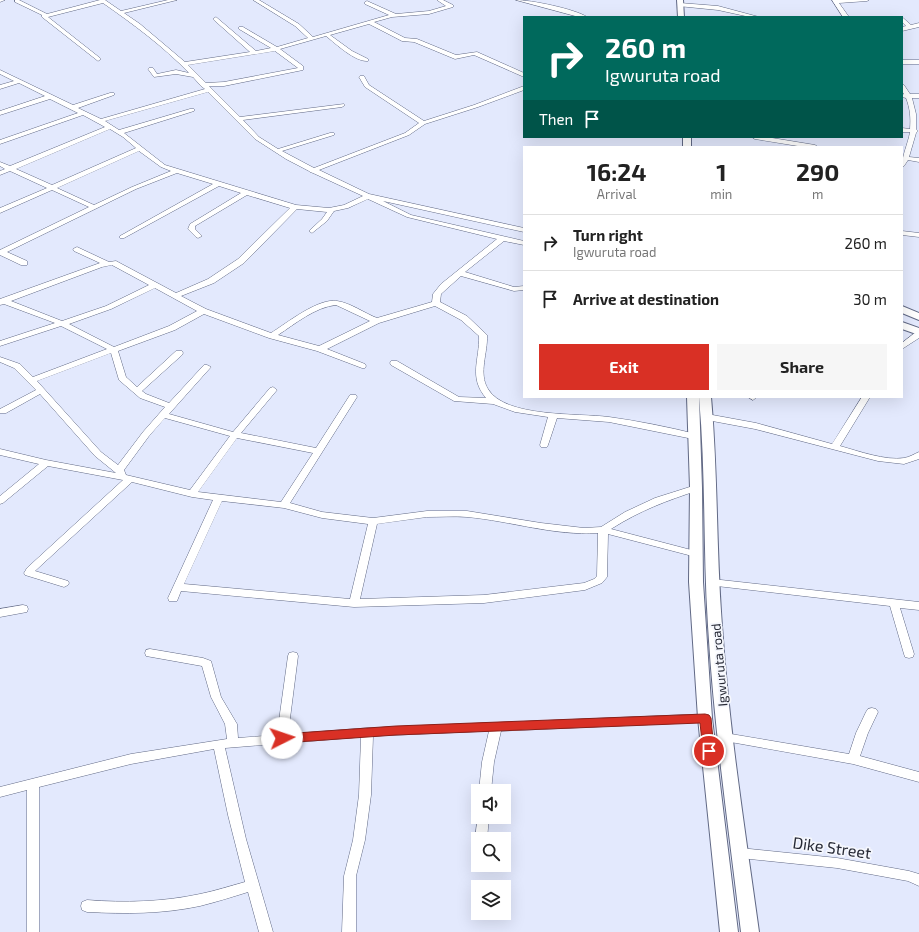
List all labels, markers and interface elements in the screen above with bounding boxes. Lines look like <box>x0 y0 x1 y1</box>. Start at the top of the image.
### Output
text: 260 m <box>605 30 686 64</box>
icon: right <box>539 32 591 84</box>
text: Igwuruta road <box>605 64 721 86</box>
icon: arrive <box>581 108 603 130</box>
text: Then <box>539 110 573 128</box>
text: 16:24 <box>587 157 647 186</box>
text: 1 <box>716 157 727 186</box>
text: 290 <box>796 157 839 186</box>
text: Arrival <box>597 186 636 202</box>
text: min <box>710 186 732 202</box>
text: m <box>812 186 823 202</box>
text: Turn right <box>573 226 643 244</box>
icon: right <box>539 232 561 254</box>
text: 260 m <box>844 234 887 252</box>
text: Igwuruta road <box>573 244 656 260</box>
icon: arrive <box>539 288 561 310</box>
text: Arrive at destination <box>573 290 719 308</box>
text: 30 m <box>853 290 887 308</box>
button: Exit <box>539 344 709 390</box>
button: Share <box>717 344 887 390</box>
street label: Igwuruta road <box>707 623 731 707</box>
position arrow <box>261 717 303 759</box>
pin <box>692 734 726 768</box>
icon: arrive <box>698 740 720 762</box>
map controls <box>471 784 511 920</box>
button: sound <box>471 784 511 824</box>
button: search <box>471 832 511 872</box>
street label: Dike Street <box>792 832 872 862</box>
button: layers <box>471 880 511 920</box>

